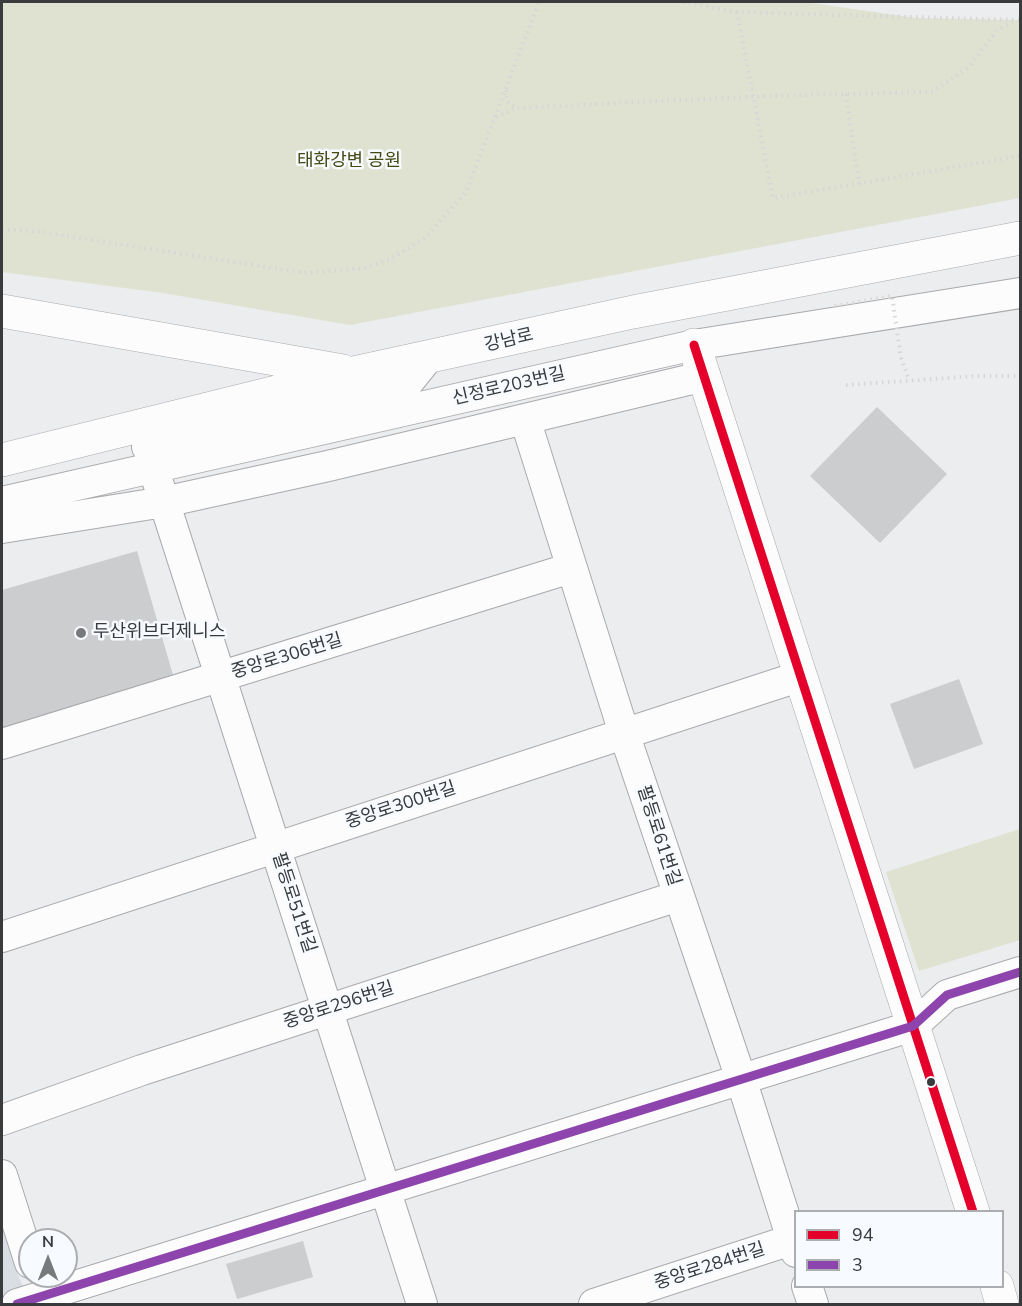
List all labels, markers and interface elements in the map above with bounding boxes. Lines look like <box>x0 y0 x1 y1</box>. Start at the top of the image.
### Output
park label: 태화강변 공원 <box>297 151 401 173</box>
street label: 강남로 <box>482 325 536 357</box>
street label: 신정로203번길 <box>450 364 568 410</box>
place label: 두산위브더제니스 <box>93 622 225 644</box>
marker: 두산위브더제니스 <box>74 626 88 640</box>
street label: 중앙로306번길 <box>229 630 345 684</box>
street label: 중앙로300번길 <box>343 778 459 834</box>
street label: 팔등로61번길 <box>632 783 684 889</box>
street label: 팔등로51번길 <box>267 850 319 956</box>
street label: 중앙로296번길 <box>281 978 397 1034</box>
unlabelled marker <box>925 1076 937 1088</box>
legend <box>794 1210 1004 1288</box>
text: 94 <box>852 1223 874 1247</box>
north arrow <box>18 1228 78 1288</box>
text: N <box>42 1231 54 1253</box>
street label: 중앙로284번길 <box>652 1239 768 1295</box>
text: 3 <box>852 1253 863 1277</box>

